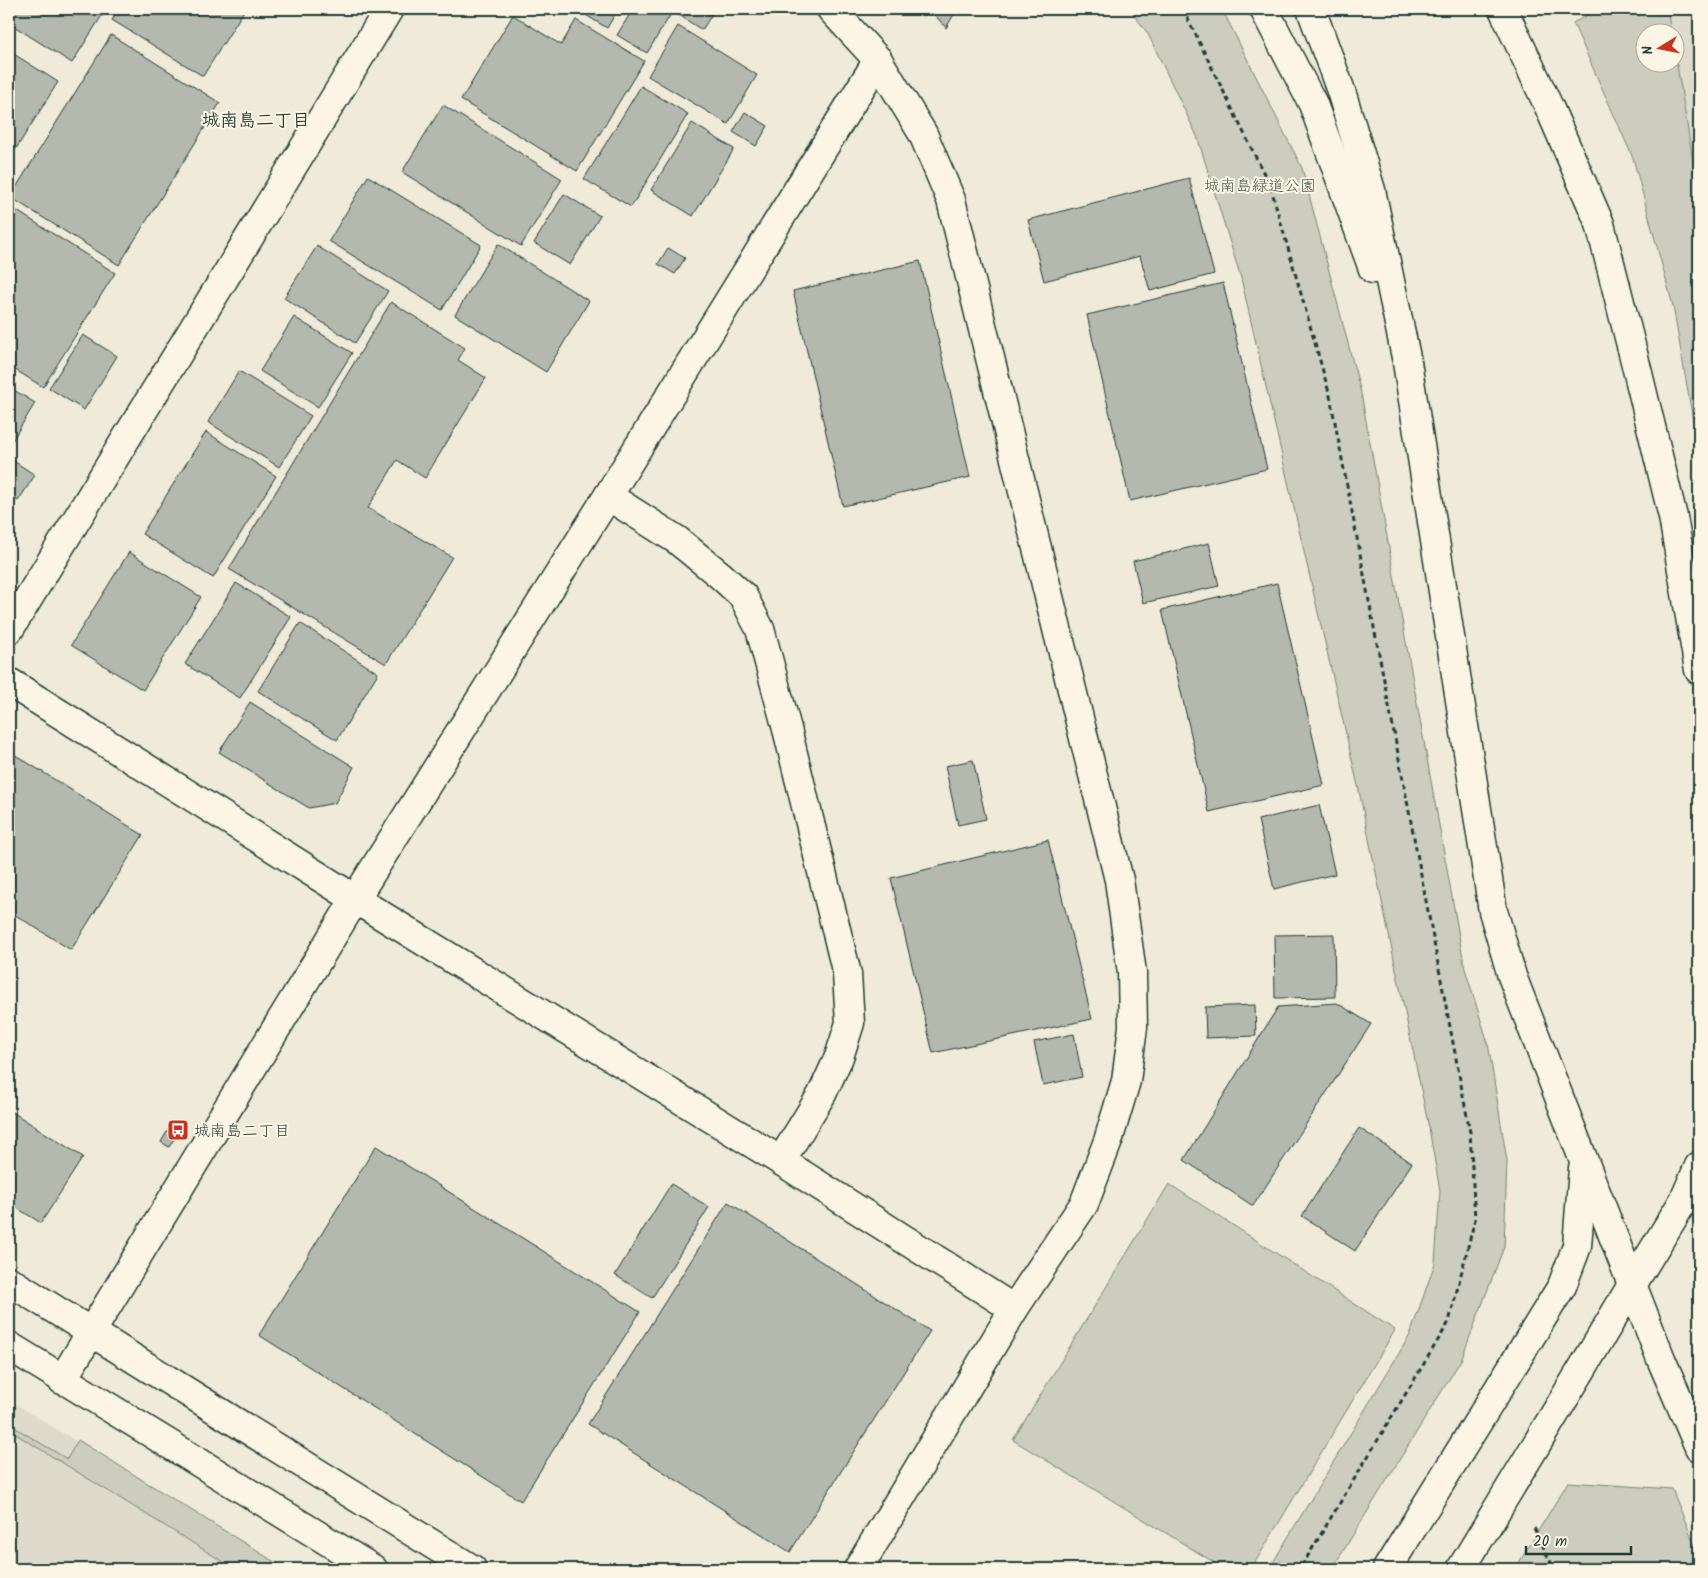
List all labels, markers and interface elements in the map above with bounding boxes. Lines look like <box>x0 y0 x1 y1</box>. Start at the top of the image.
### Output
north arrow <box>1636 22 1686 72</box>
text: N <box>1637 44 1660 56</box>
district label: 城南島二丁目 <box>202 107 310 136</box>
park label: 城南島緑道公園 <box>1204 174 1316 199</box>
bus stop icon: 城南島二丁目 <box>166 1118 190 1142</box>
place label: 城南島二丁目 <box>194 1119 290 1144</box>
scale bar <box>1526 1523 1630 1555</box>
text: 20 m <box>1533 1530 1567 1554</box>

